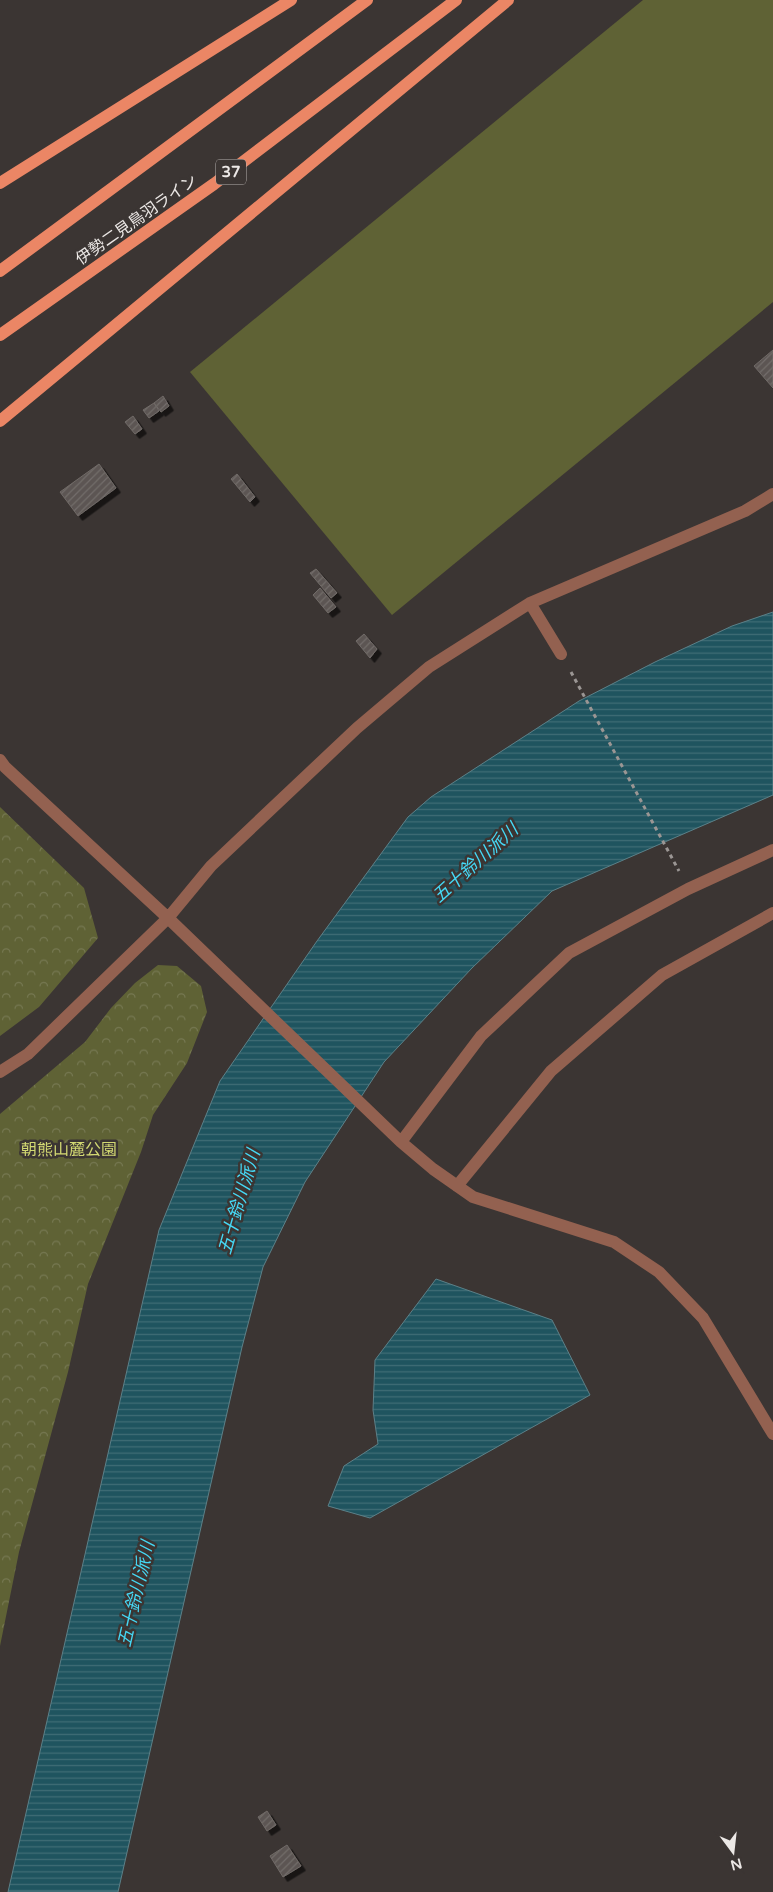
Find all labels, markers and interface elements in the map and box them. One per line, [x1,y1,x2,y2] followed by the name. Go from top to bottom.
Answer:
[216,160,246,184] road number: 37
[72,170,201,269] street label: 伊勢二見鳥羽ライン
[428,817,524,907] water label: 五十鈴川派川
[21,1140,117,1160] park label: 朝熊山麓公園
[214,1145,265,1257] water label: 五十鈴川派川
[113,1537,159,1649] water label: 五十鈴川派川
[708,1827,758,1877] north arrow
[729,1854,744,1874] text: N

